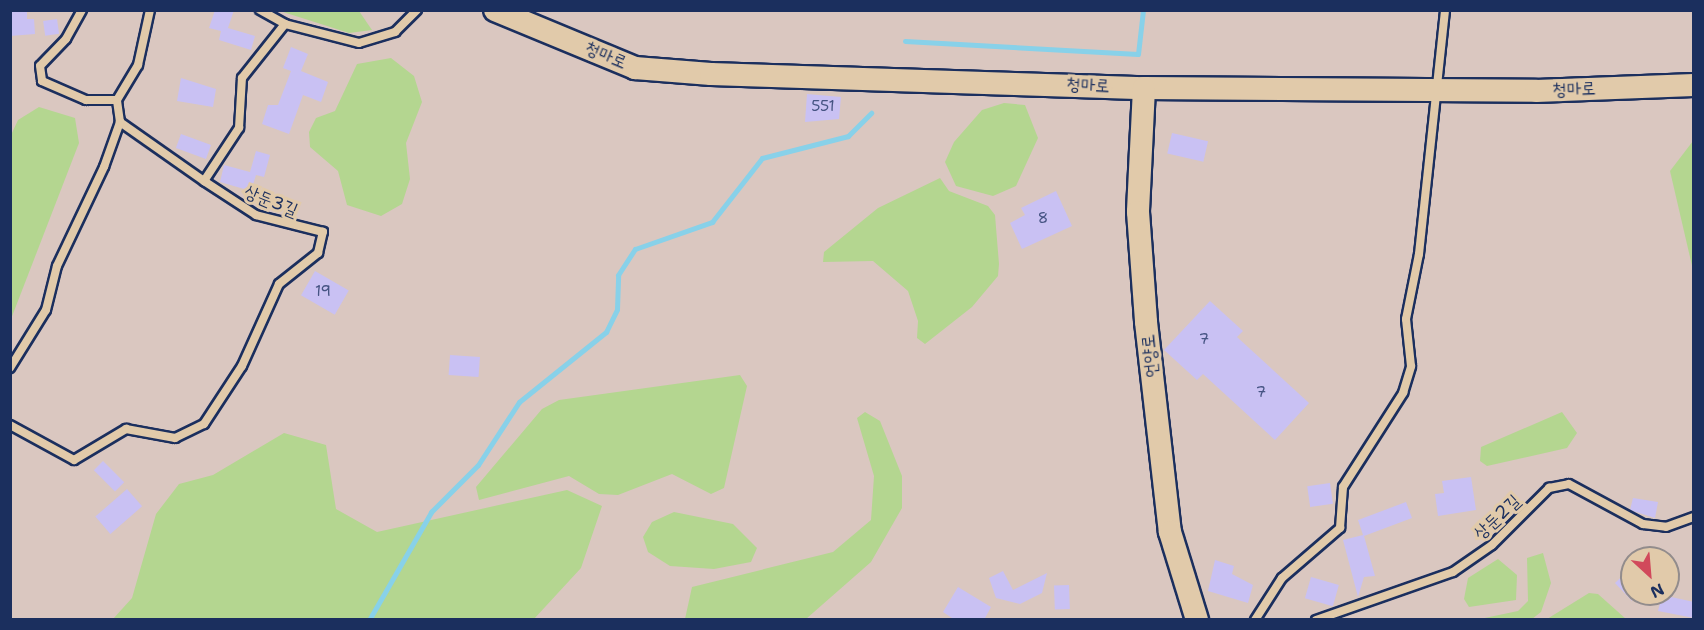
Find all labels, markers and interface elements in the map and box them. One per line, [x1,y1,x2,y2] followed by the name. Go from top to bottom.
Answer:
[582,37,630,73] street label: 청마로
[1066,73,1110,97] street label: 청마로
[1552,77,1596,101] street label: 청마로
[811,98,835,116] house number: 551
[241,180,301,222] street label: 상둔3길
[1038,210,1048,228] house number: 8
[315,283,331,301] house number: 19
[1199,331,1209,349] house number: 7
[1137,333,1163,379] street label: 언양로
[1256,384,1266,402] house number: 7
[1469,490,1525,544] street label: 상둔2길
[1620,546,1680,606] north arrow
[1647,579,1668,603] text: N

